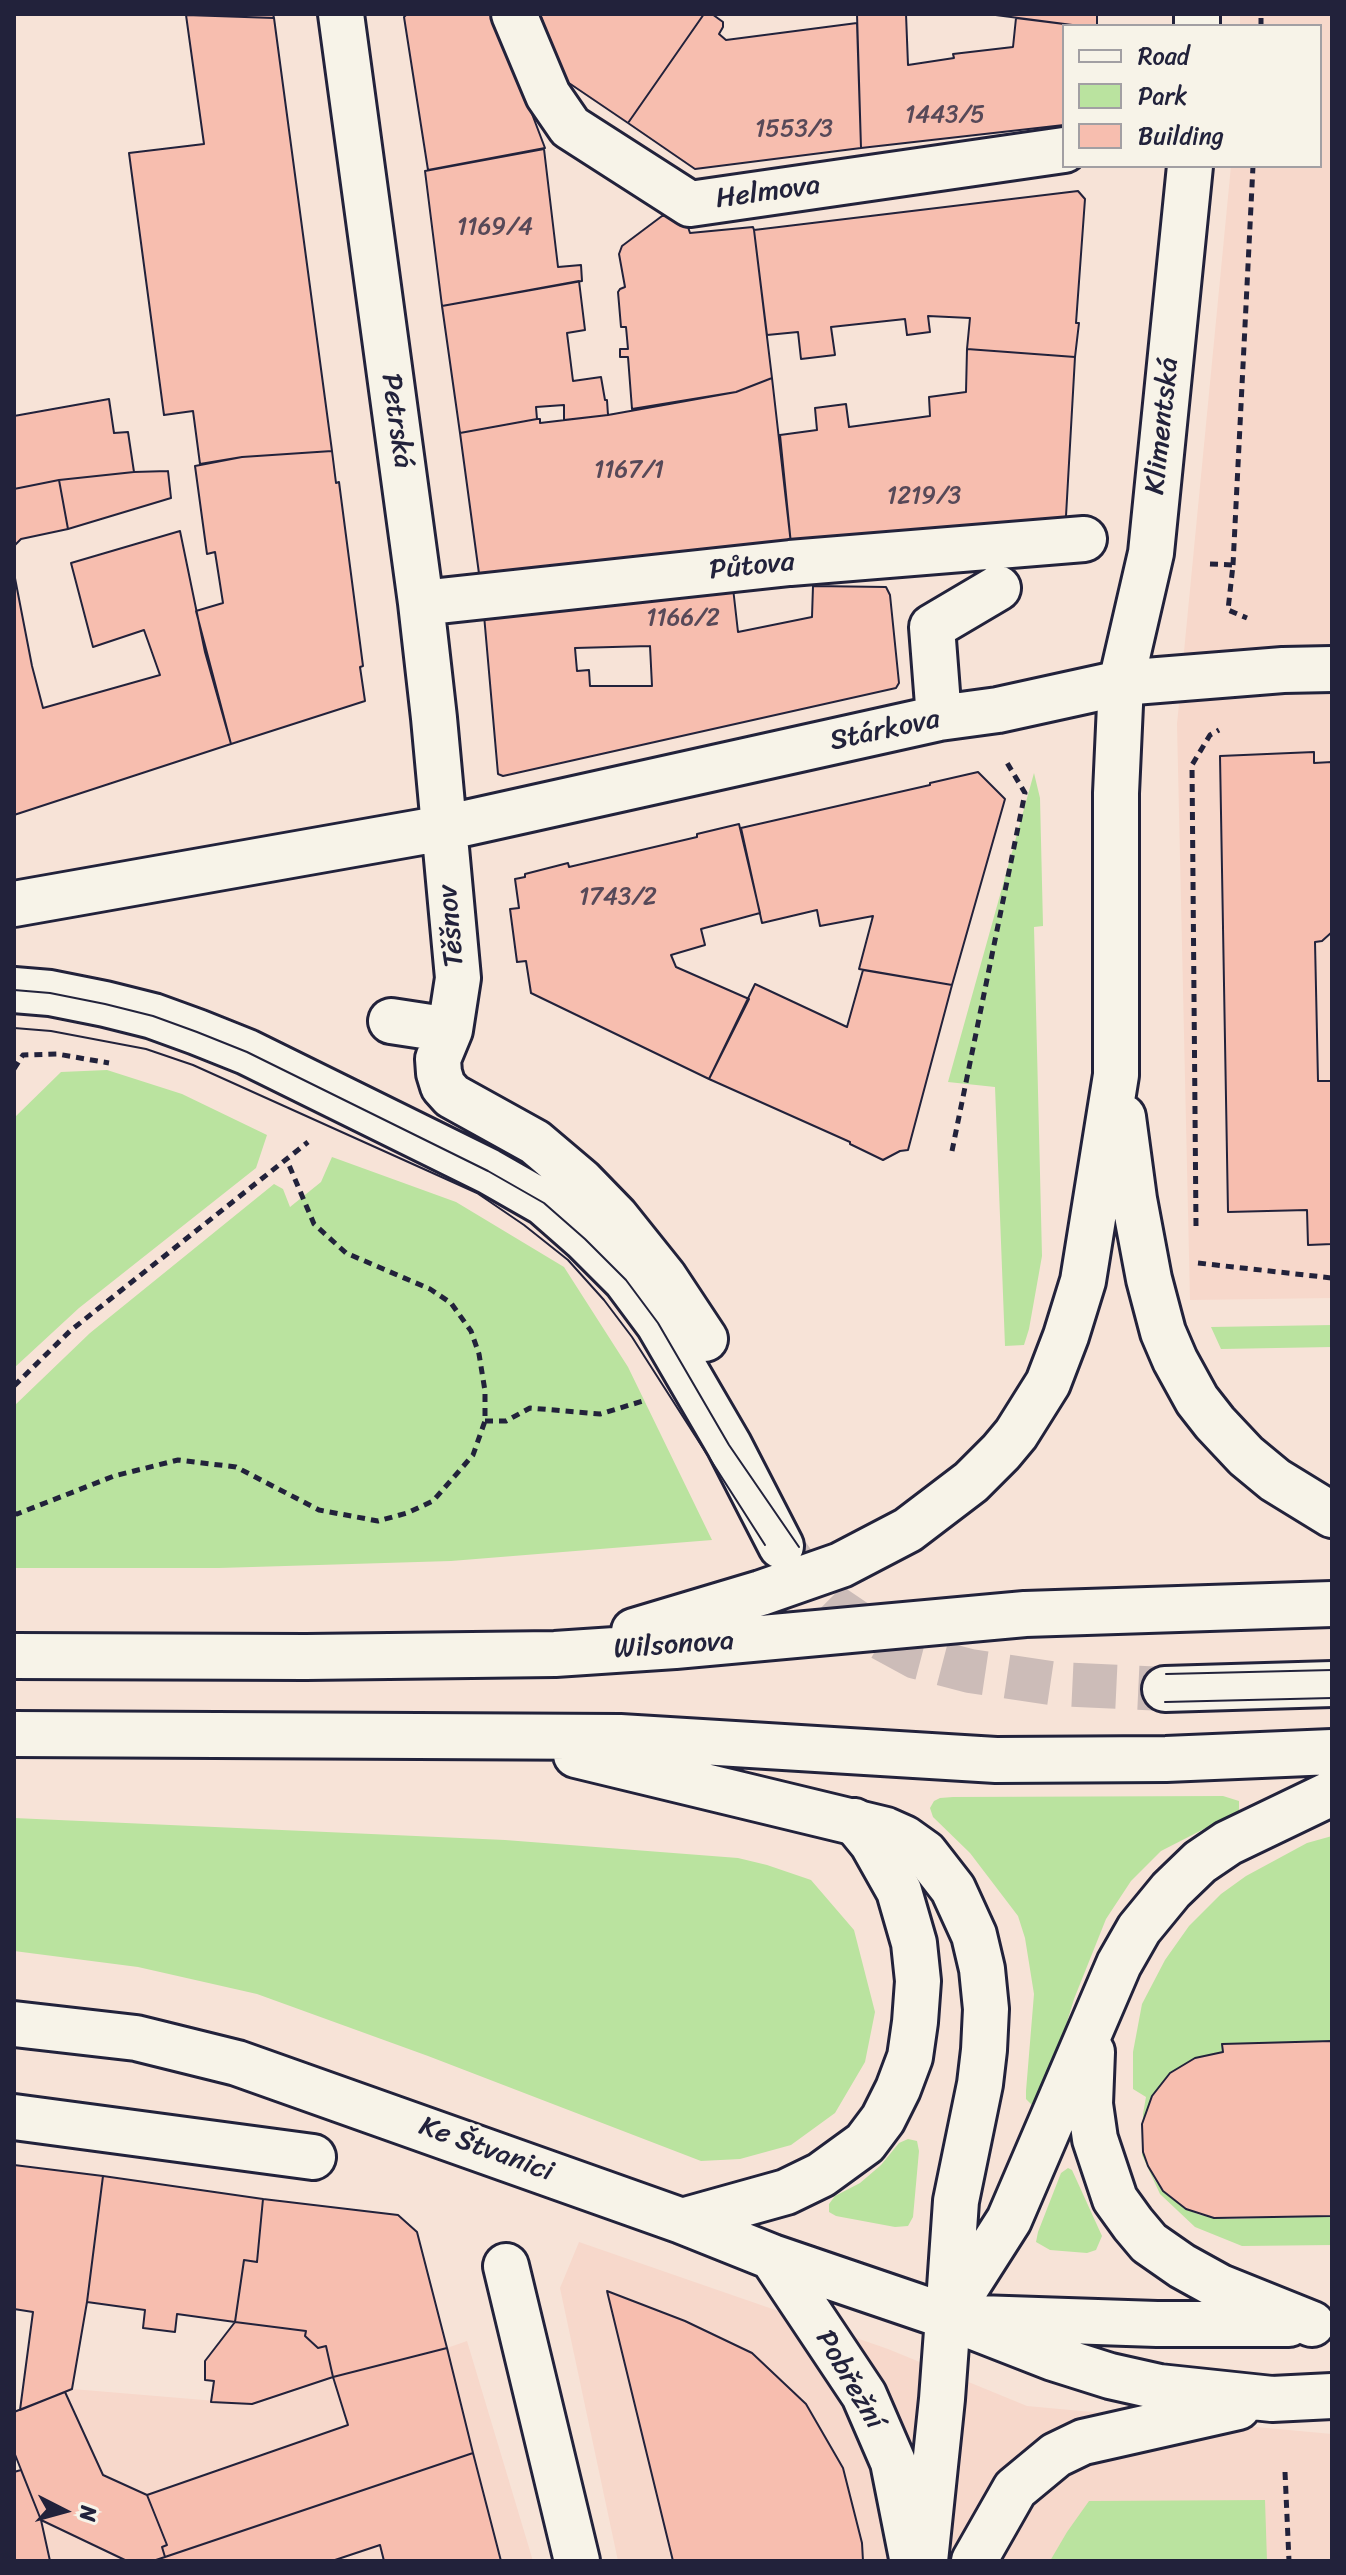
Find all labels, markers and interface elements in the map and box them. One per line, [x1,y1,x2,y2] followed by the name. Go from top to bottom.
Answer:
[1062,24,1322,168] legend
[1138,35,1189,77] text: Road
[1138,75,1187,117] text: Park
[905,102,985,130] house number: 1443/5
[1138,115,1224,157] text: Building
[755,116,833,144] house number: 1553/3
[714,169,822,217] street label: Helmova
[457,214,533,242] house number: 1169/4
[1139,356,1187,496] street label: Klimentská
[373,371,419,471] street label: Petrská
[594,457,664,485] house number: 1167/1
[887,483,961,511] house number: 1219/3
[708,546,796,588] street label: Půtova
[646,605,720,633] house number: 1166/2
[827,703,943,759] street label: Stárkova
[432,883,472,969] street label: Těšnov
[579,884,657,912] house number: 1743/2
[613,1625,735,1667] street label: Wilsonova
[414,2110,558,2190] street label: Ke Štvanici
[807,2325,891,2435] street label: Pobřežní
[24,2471,104,2551] north arrow
[68,2504,109,2523] text: N

